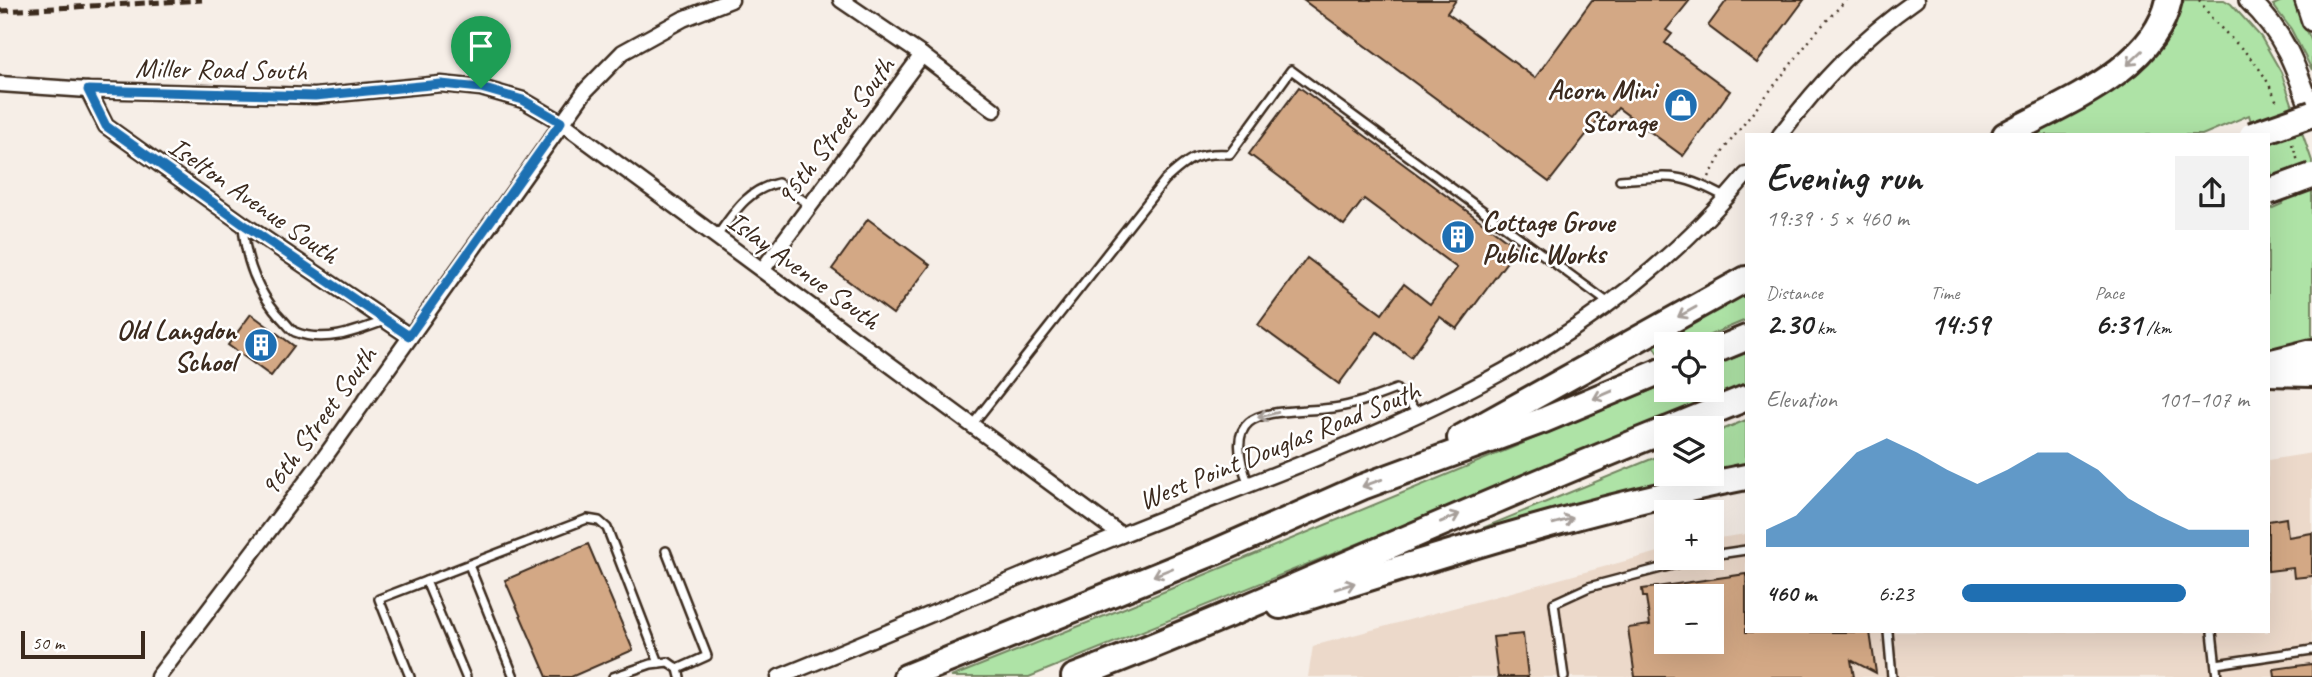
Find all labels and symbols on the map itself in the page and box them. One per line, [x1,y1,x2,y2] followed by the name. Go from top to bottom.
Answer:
[451,16,511,88] pin
[768,48,904,212] street label: 95th Street South
[135,50,307,88] street label: Miller Road South
[2127,50,2144,67] one-way arrow
[1547,72,1660,139] place label: Acorn Mini Storage
[1662,86,1700,124] shop icon: Acorn Mini Storage
[162,128,347,272] street label: Iselton Avenue South
[721,203,888,338] street label: Islay Avenue South
[1482,204,1617,271] place label: Cottage Grove Public Works
[1439,218,1477,256] building icon: Cottage Grove Public Works
[1677,306,1698,319] one-way arrow
[117,312,241,379] place label: Old Langdon School
[242,326,280,364] building icon: Old Langdon School
[252,337,385,503] street label: 96th Street South
[1133,372,1427,517] street label: West Point Douglas Road South
[1593,390,1614,403] one-way arrow
[1257,409,1280,422] one-way arrow
[1361,478,1383,490] one-way arrow
[1439,511,1460,524] one-way arrow
[1552,514,1574,527] one-way arrow
[1153,567,1174,580] one-way arrow
[1333,579,1355,591] one-way arrow
[21,628,145,660] scale bar

